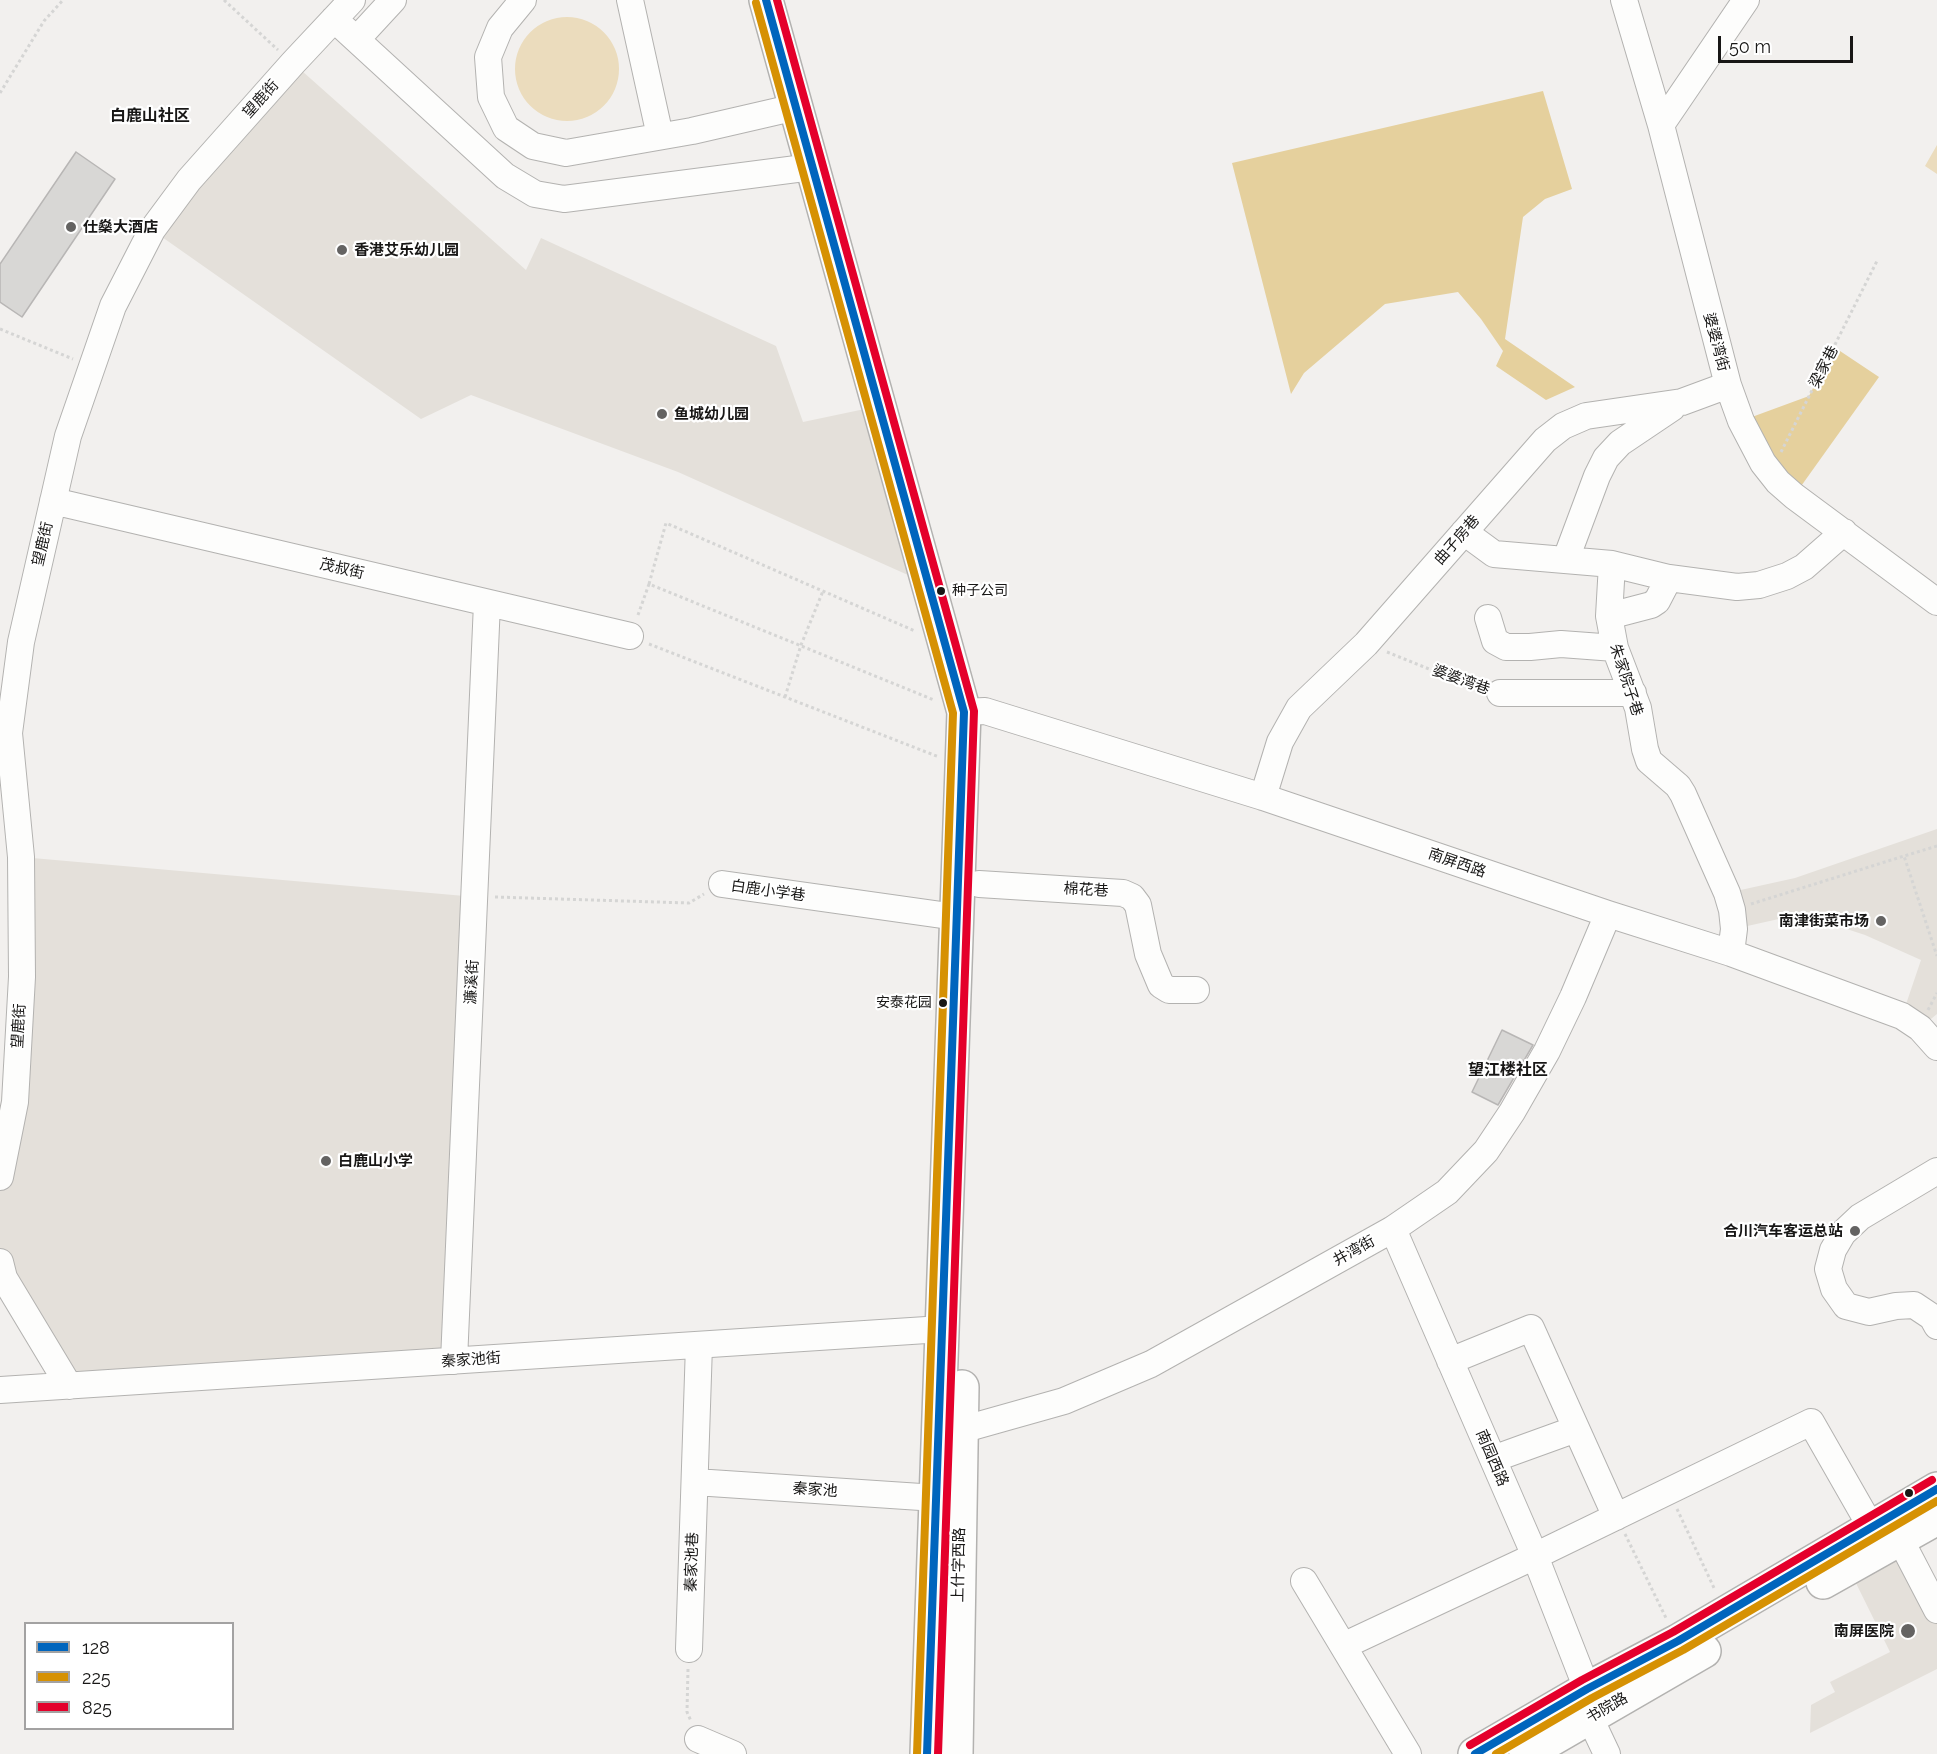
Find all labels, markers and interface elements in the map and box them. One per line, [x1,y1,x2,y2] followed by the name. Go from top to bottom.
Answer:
[1721,24,1856,62] scale bar
[1729,36,1771,57] text: 50 m
[239,76,283,122] street label: 望鹿街
[110,106,190,126] district label: 白鹿山社区
[83,218,158,236] place label: 仕燊大酒店
[64,220,78,234] marker: 仕燊大酒店
[354,241,459,259] place label: 香港艾乐幼儿园
[335,243,349,257] marker: 香港艾乐幼儿园
[1700,311,1732,373] street label: 婆婆湾街
[1806,343,1842,391] street label: 梁家巷
[674,405,749,423] place label: 鱼城幼儿园
[655,407,669,421] marker: 鱼城幼儿园
[1431,511,1483,569] street label: 曲子房巷
[29,520,57,568] street label: 望鹿街
[318,555,366,583] street label: 茂叔街
[952,583,1008,599] place label: 种子公司
[935,585,947,597] marker: 种子公司
[1606,642,1646,718] street label: 朱家院子巷
[1430,661,1492,699] street label: 婆婆湾巷
[1426,845,1488,881] street label: 南屏西路
[730,877,806,905] street label: 白鹿小学巷
[1063,880,1109,900] street label: 棉花巷
[1779,912,1869,930] place label: 南津街菜市场
[1874,914,1888,928] marker: 南津街菜市场
[462,959,482,1005] street label: 濂溪街
[876,995,932,1011] place label: 安泰花园
[937,997,949,1009] marker: 安泰花园
[9,1003,29,1049] street label: 望鹿街
[1468,1060,1548,1080] district label: 望江楼社区
[338,1152,413,1170] place label: 白鹿山小学
[319,1154,333,1168] marker: 白鹿山小学
[1723,1222,1843,1240] place label: 合川汽车客运总站
[1848,1224,1862,1238] marker: 合川汽车客运总站
[1330,1232,1378,1270] street label: 井湾街
[440,1349,502,1371] street label: 秦家池街
[1472,1427,1512,1489] street label: 南园西路
[792,1479,838,1501] street label: 秦家池
[1903,1487,1915,1499] unlabelled marker
[949,1527,969,1603] street label: 上什字西路
[682,1532,702,1592] street label: 秦家池巷
[24,1622,234,1730] legend
[1834,1622,1894,1640] place label: 南屏医院
[1899,1622,1917,1640] marker: 南屏医院
[82,1637,110,1658] text: 128
[82,1667,111,1688] text: 225
[1583,1689,1631,1727] street label: 书院路
[82,1697,112,1718] text: 825

